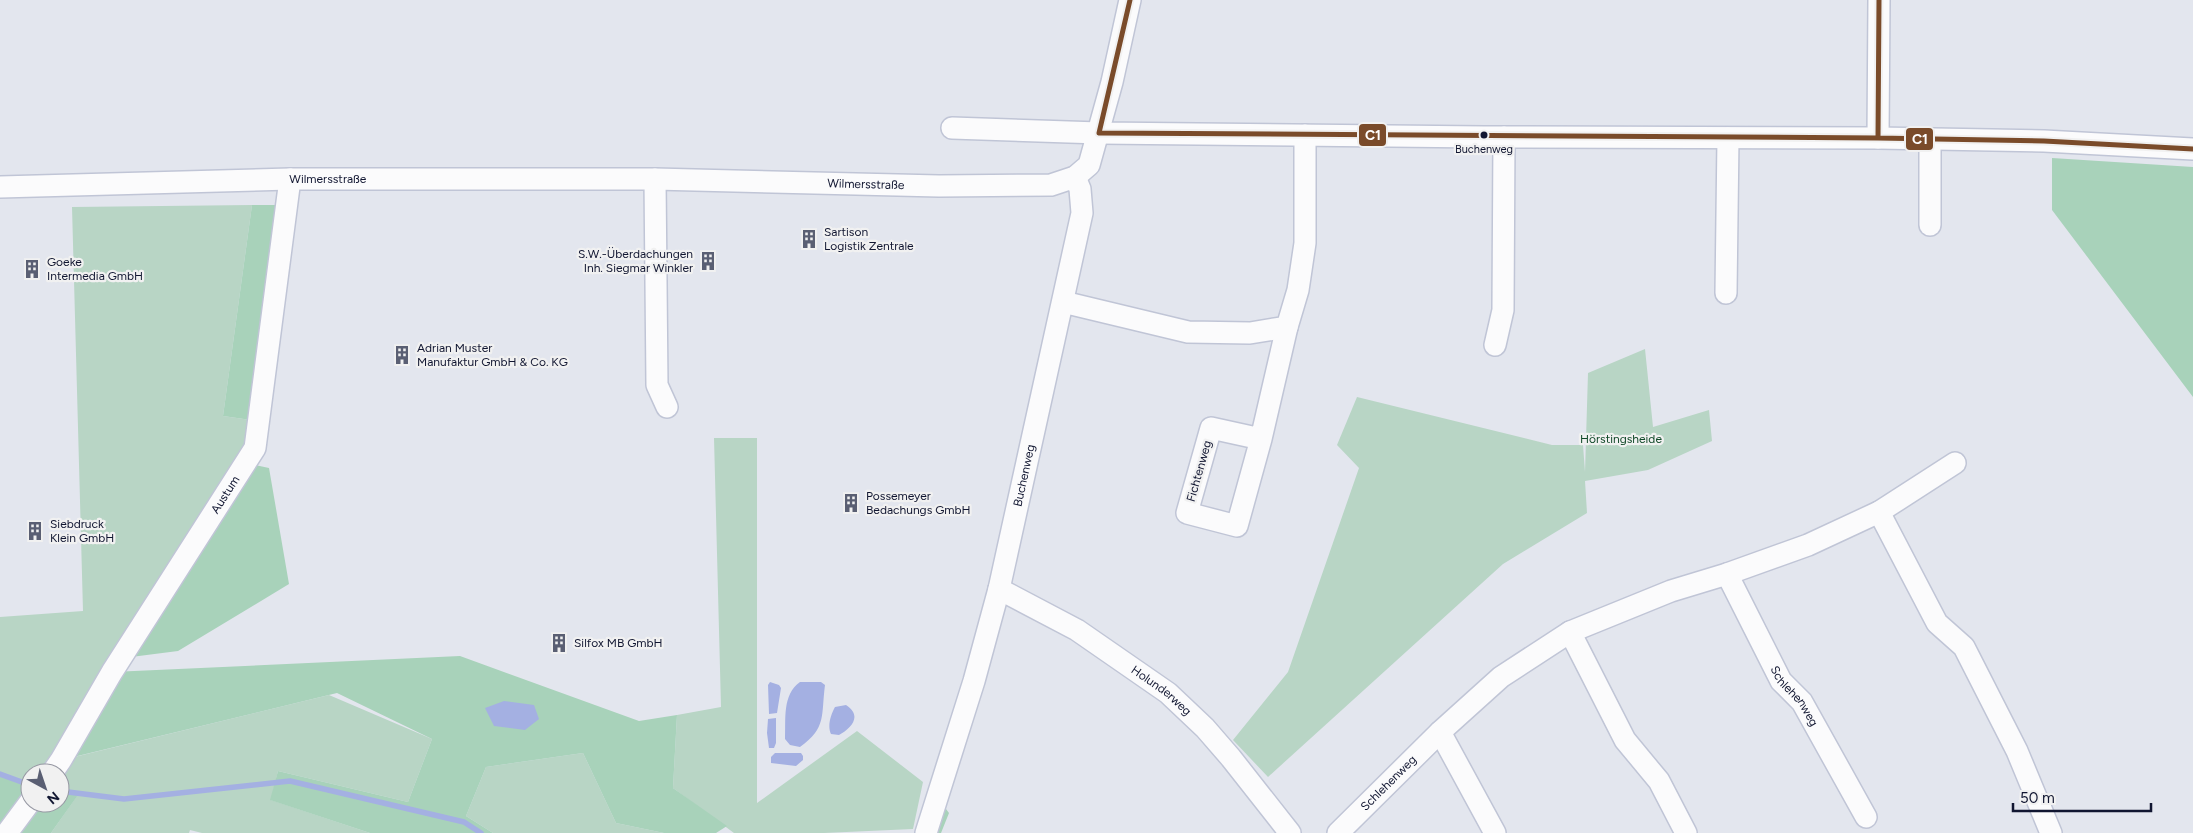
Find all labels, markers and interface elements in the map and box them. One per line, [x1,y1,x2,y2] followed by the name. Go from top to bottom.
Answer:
[1358,123,1387,147] line badge: C1
[1365,127,1381,144] text: C1
[1905,127,1934,151] line badge: C1
[1479,130,1489,140] marker: Buchenweg
[1912,131,1928,148] text: C1
[1455,143,1513,156] place label: Buchenweg
[289,172,367,186] street label: Wilmersstraße
[827,176,905,192] street label: Wilmersstraße
[824,225,914,253] place label: Sartison Logistik Zentrale
[798,228,820,250] building icon: Sartison Logistik Zentrale
[578,247,693,275] place label: S.W.-Überdachungen Inh. Siegmar Winkler
[697,250,719,272] building icon: S.W.-Überdachungen Inh. Siegmar Winkler
[47,255,143,283] place label: Goeke Intermedia GmbH
[21,258,43,280] building icon: Goeke Intermedia GmbH
[417,341,568,369] place label: Adrian Muster Manufaktur GmbH & Co. KG
[391,344,413,366] building icon: Adrian Muster Manufaktur GmbH & Co. KG
[1580,432,1662,446] park label: Hörstingsheide
[1184,439,1214,503] street label: Fichtenweg
[1010,443,1038,508] street label: Buchenweg
[208,473,242,516] street label: Austum
[866,489,971,517] place label: Possemeyer Bedachungs GmbH
[840,492,862,514] building icon: Possemeyer Bedachungs GmbH
[50,517,114,545] place label: Siebdruck Klein GmbH
[24,520,46,542] building icon: Siebdruck Klein GmbH
[548,632,570,654] building icon: Silfox MB GmbH
[574,636,663,650] place label: Silfox MB GmbH
[1129,663,1194,718] street label: Holunderweg
[1767,663,1821,729] street label: Schlehenweg
[1358,753,1419,814] street label: Schlehenweg
[20,763,70,813] north arrow
[2013,780,2150,812] scale bar
[43,788,63,808] text: N
[2020,789,2055,807] text: 50 m

